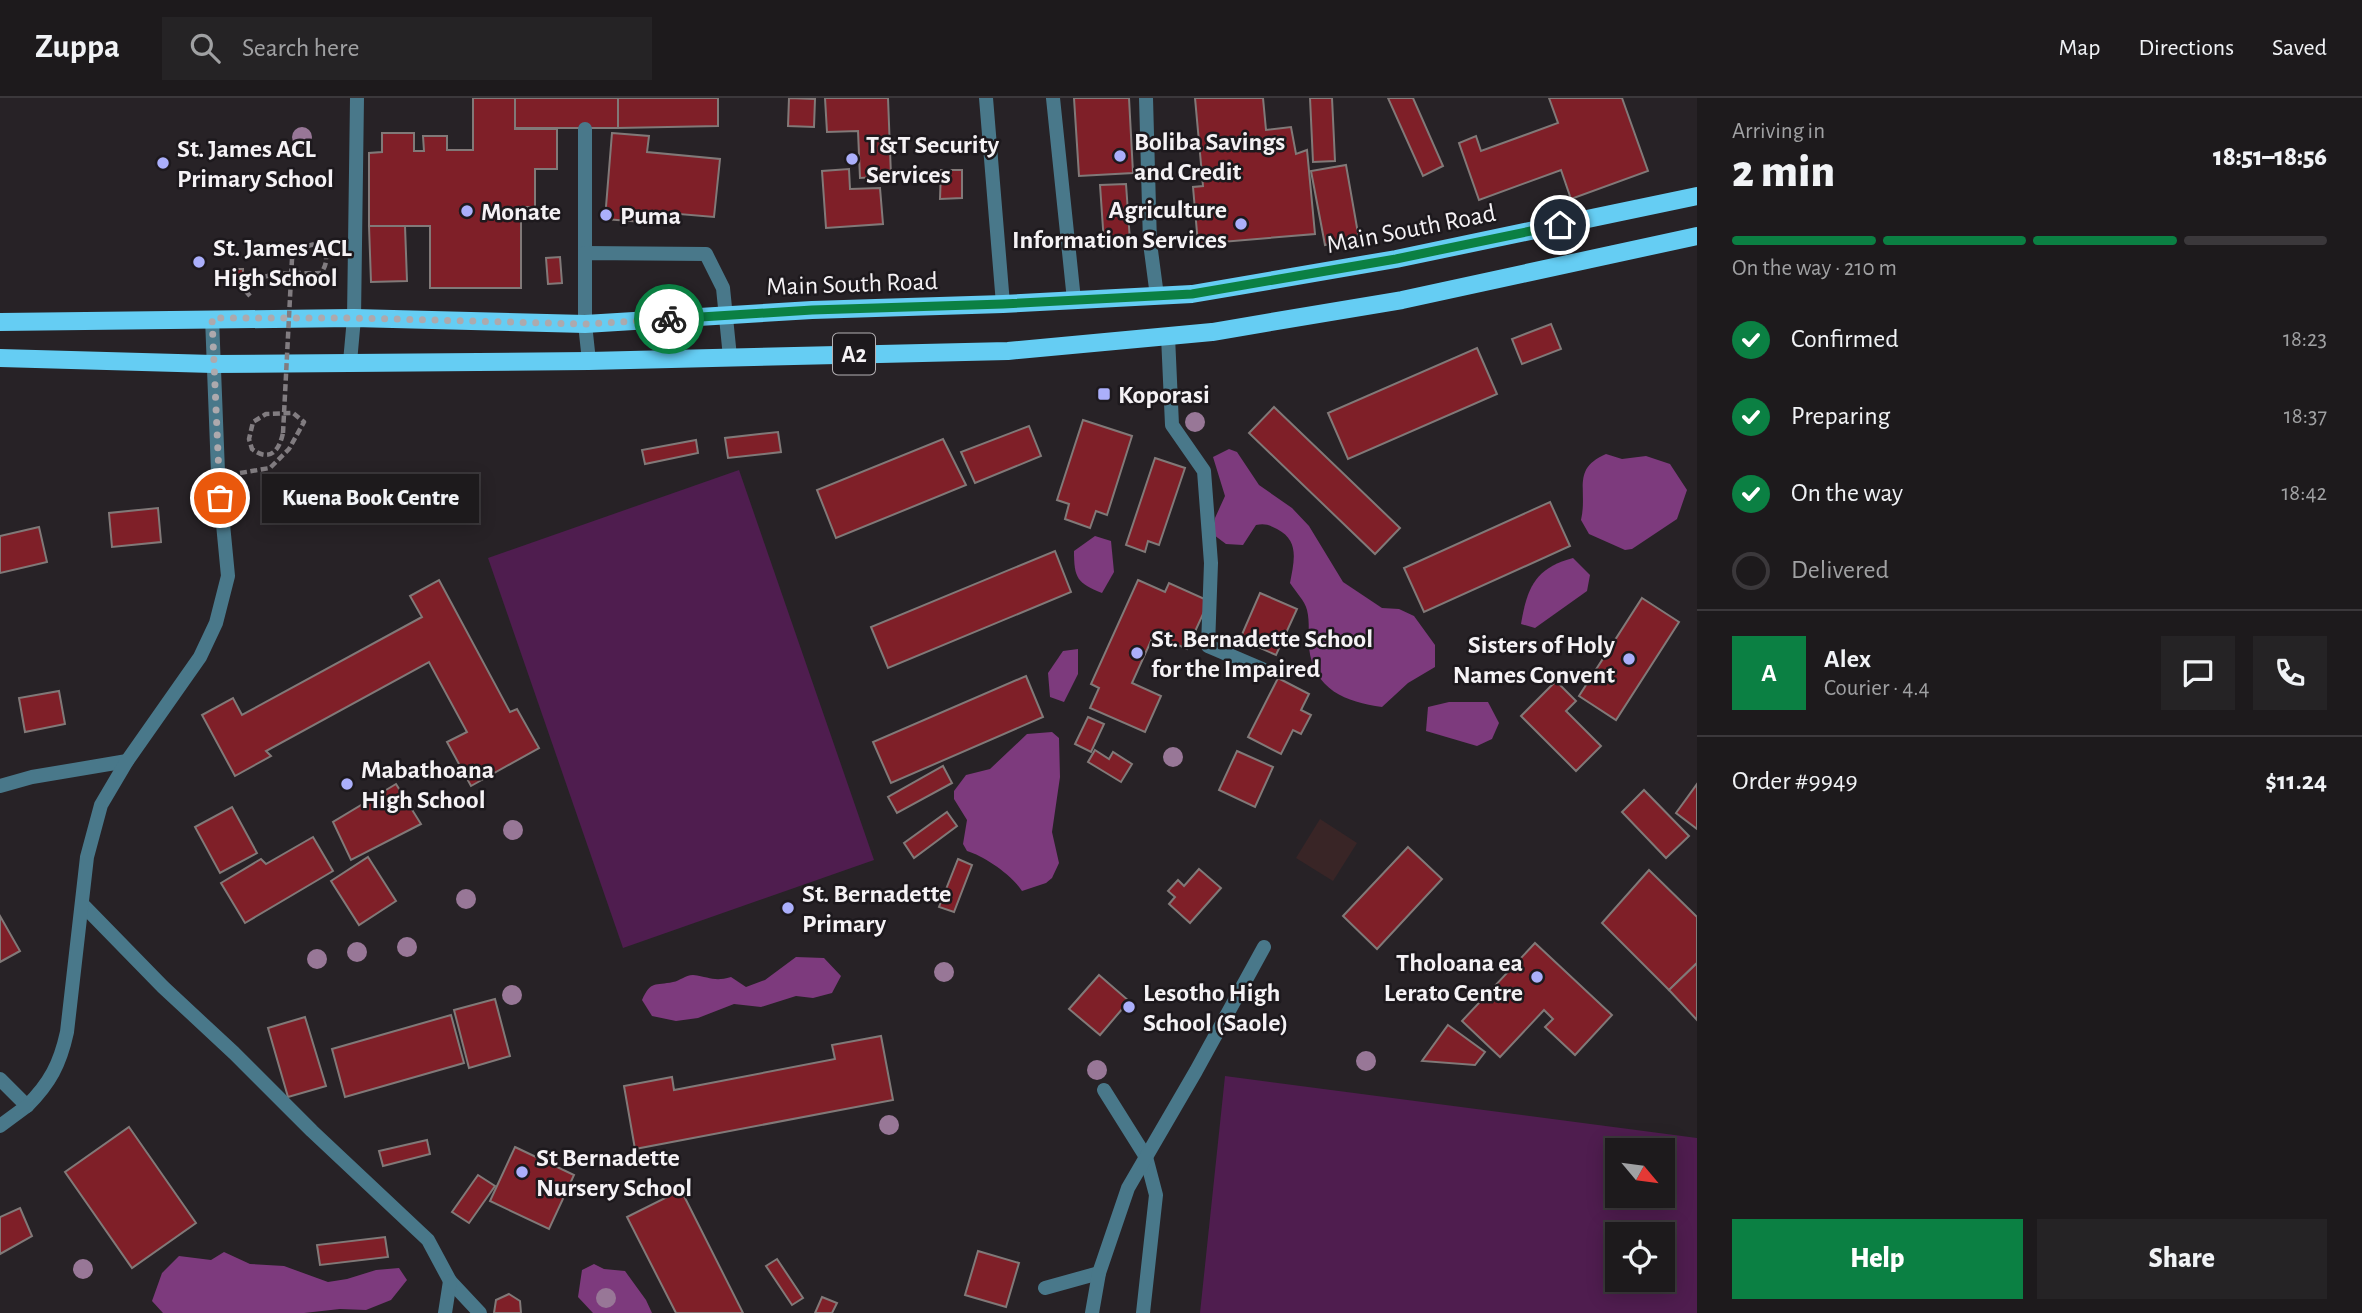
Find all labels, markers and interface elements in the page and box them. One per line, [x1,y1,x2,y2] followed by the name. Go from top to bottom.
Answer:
[162,17,652,80] search box
[186,29,224,67] icon: search
[35,31,120,64] text: Zuppa
[242,35,359,61] text: Search here
[2058,36,2100,60] text: Map
[2138,36,2234,60] text: Directions
[2272,36,2327,60] text: Saved
[1732,120,1825,143] text: Arriving in
[1134,129,1285,185] place label: Boliba Savings and Credit
[866,132,999,188] place label: T&T Security Services
[177,136,334,192] place label: St. James ACL Primary School
[2213,144,2327,170] text: 18:51–18:56
[1112,148,1128,164] marker: Boliba Savings and Credit
[1732,149,1835,195] text: 2 min
[844,151,860,167] marker: T&T Security Services
[155,155,171,171] marker: St. James ACL Primary School
[1530,195,1590,255] pin
[1012,197,1227,253] place label: Agriculture Information Services
[481,199,561,225] place label: Monate
[1324,200,1498,258] street label: Main South Road
[459,203,475,219] marker: Monate
[620,203,681,229] place label: Puma
[1541,206,1579,244] icon: home
[598,207,614,223] marker: Puma
[1233,216,1249,232] marker: Agriculture Information Services
[213,235,353,291] place label: St. James ACL High School
[191,254,207,270] marker: St. James ACL High School
[1732,257,1897,280] text: On the way · 210 m
[766,268,938,300] street label: Main South Road
[634,284,704,354] courier
[650,300,688,338] icon: bike
[1732,321,1770,359] icon: check
[1791,326,1899,352] text: Confirmed
[2283,328,2327,351] text: 18:23
[833,333,875,374] road number: A2
[1118,382,1210,408] place label: Koporasi
[1096,386,1112,402] marker: Koporasi
[1732,398,1770,436] icon: check
[1791,403,1890,429] text: Preparing
[2284,405,2327,428] text: 18:37
[190,468,250,528] pin
[262,474,479,522] callout: Kuena Book Centre
[1732,475,1770,513] icon: check
[201,479,239,517] icon: bag
[1791,480,1903,506] text: On the way
[2281,482,2327,505] text: 18:42
[282,487,459,510] text: Kuena Book Centre
[1791,557,1889,583] text: Delivered
[1151,626,1373,682] place label: St. Bernadette School for the Impaired
[1453,632,1615,688] place label: Sisters of Holy Names Convent
[2161,636,2235,710] button: chat
[2253,636,2327,710] button: phone
[1129,645,1145,661] marker: St. Bernadette School for the Impaired
[1824,646,1871,672] text: Alex
[1621,651,1637,667] marker: Sisters of Holy Names Convent
[1761,660,1777,686] text: A
[1824,677,1930,700] text: Courier · 4.4
[361,757,494,813] place label: Mabathoana High School
[1732,768,1858,794] text: Order #9949
[2265,768,2327,794] text: $11.24
[339,776,355,792] marker: Mabathoana High School
[802,881,951,937] place label: St. Bernadette Primary
[780,900,796,916] marker: St. Bernadette Primary
[1384,950,1523,1006] place label: Tholoana ea Lerato Centre
[1529,969,1545,985] marker: Tholoana ea Lerato Centre
[1143,980,1288,1036] place label: Lesotho High School (Saole)
[1121,999,1137,1015] marker: Lesotho High School (Saole)
[1605,1138,1675,1208] north arrow
[1605,1138,1675,1292] map controls
[536,1145,692,1201] place label: St Bernadette Nursery School
[514,1164,530,1180] marker: St Bernadette Nursery School
[1732,1219,2023,1299] button: Help
[2037,1219,2327,1299] button: Share
[1605,1222,1675,1292] button: locate

